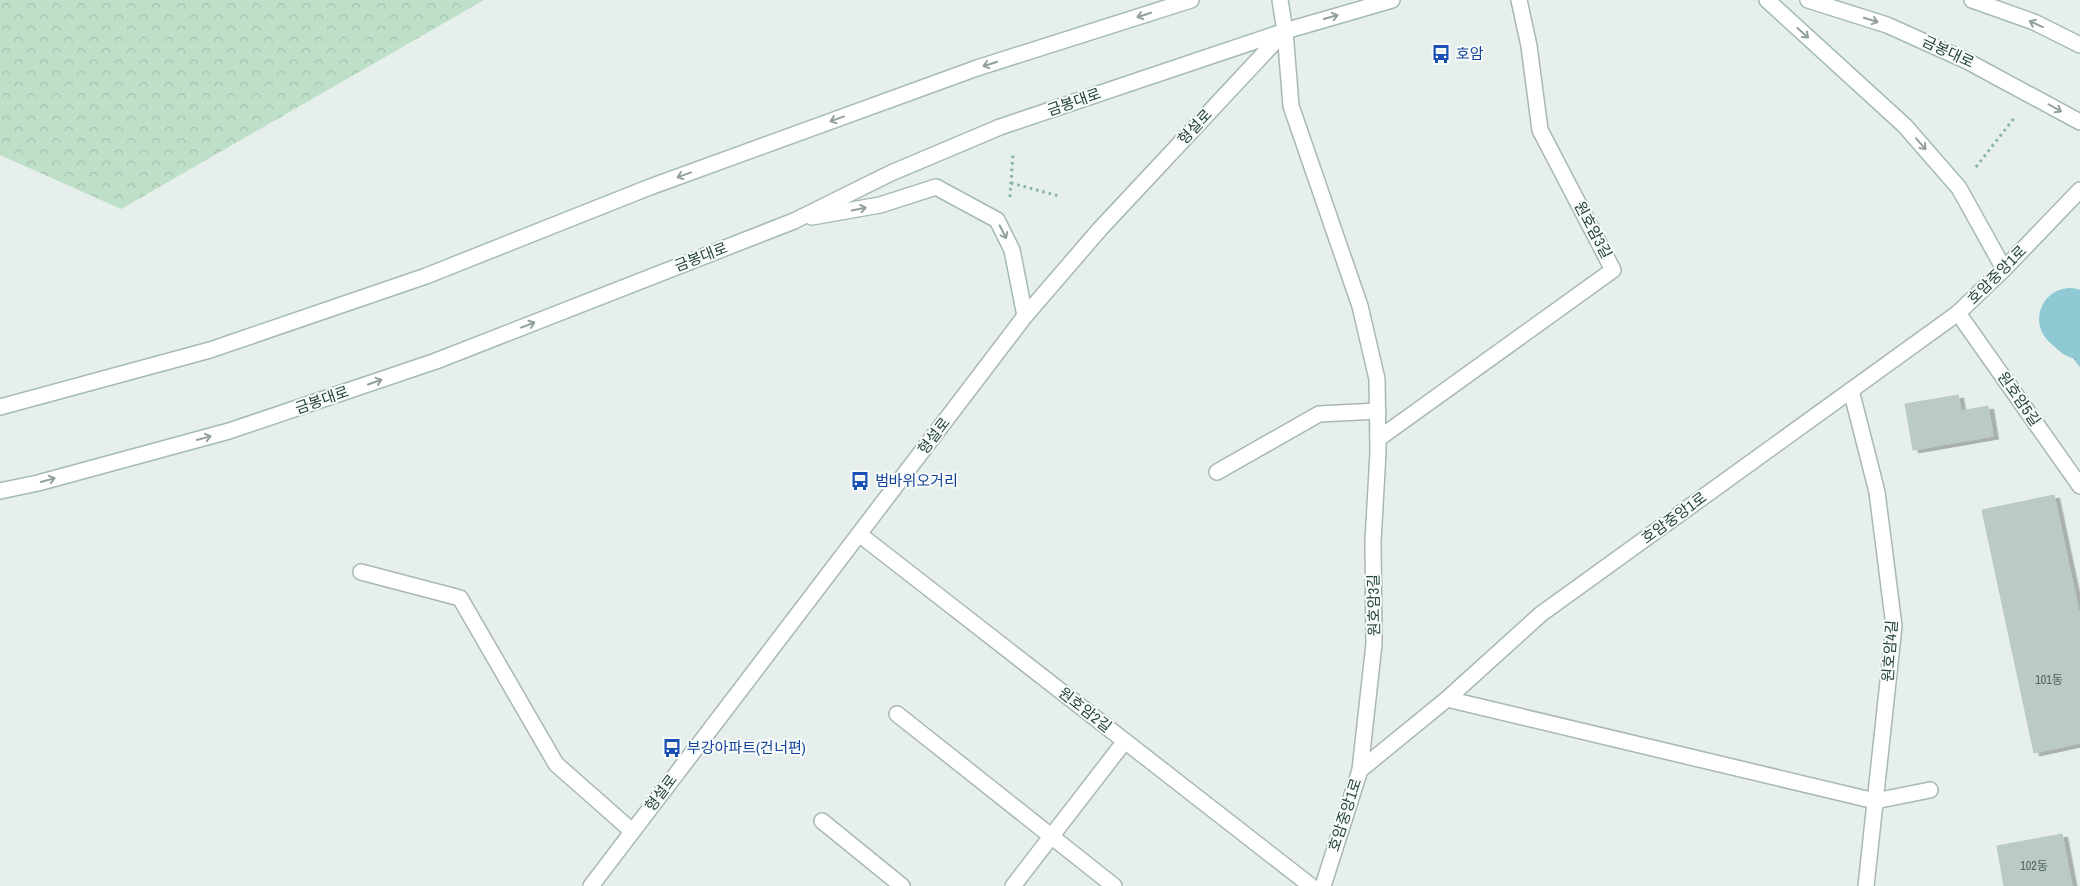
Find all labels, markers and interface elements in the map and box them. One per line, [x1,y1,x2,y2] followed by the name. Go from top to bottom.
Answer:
[1137,10,1153,20] one-way arrow
[1323,12,1339,21] one-way arrow
[1863,15,1879,25] one-way arrow
[2029,18,2044,28] one-way arrow
[1796,27,1809,39] one-way arrow
[1919,30,1978,73] street label: 금봉대로
[1430,43,1452,65] bus stop icon: 호암
[1456,43,1484,64] place label: 호암
[982,60,998,70] one-way arrow
[1044,83,1103,120] street label: 금봉대로
[1173,104,1216,149] street label: 형설로
[2047,104,2062,113] one-way arrow
[830,115,845,124] one-way arrow
[1915,137,1926,150] one-way arrow
[677,171,692,180] one-way arrow
[1570,197,1617,262] street label: 원호암3길
[850,203,866,213] one-way arrow
[998,224,1008,239] one-way arrow
[671,237,730,276] street label: 금봉대로
[1962,240,2031,309] street label: 호암중앙1로
[520,320,535,329] one-way arrow
[1993,367,2046,430] street label: 원호암5길
[367,376,383,386] one-way arrow
[292,381,351,418] street label: 금봉대로
[913,413,954,459] street label: 형설로
[196,433,212,442] one-way arrow
[849,470,871,492] bus stop icon: 범바위오거리
[875,470,958,491] place label: 범바위오거리
[39,475,55,484] one-way arrow
[1637,487,1711,548] street label: 호암중앙1로
[1362,574,1385,636] street label: 원호암3길
[1877,619,1902,683] street label: 원호암4길
[2035,672,2063,688] house number: 101동
[1054,682,1116,737] street label: 원호암2길
[661,737,683,759] bus stop icon: 부강아파트(건너편)
[687,737,806,758] place label: 부강아파트(건너편)
[640,770,681,816] street label: 형설로
[1323,776,1366,854] street label: 호암중앙1로
[2020,858,2048,874] house number: 102동

